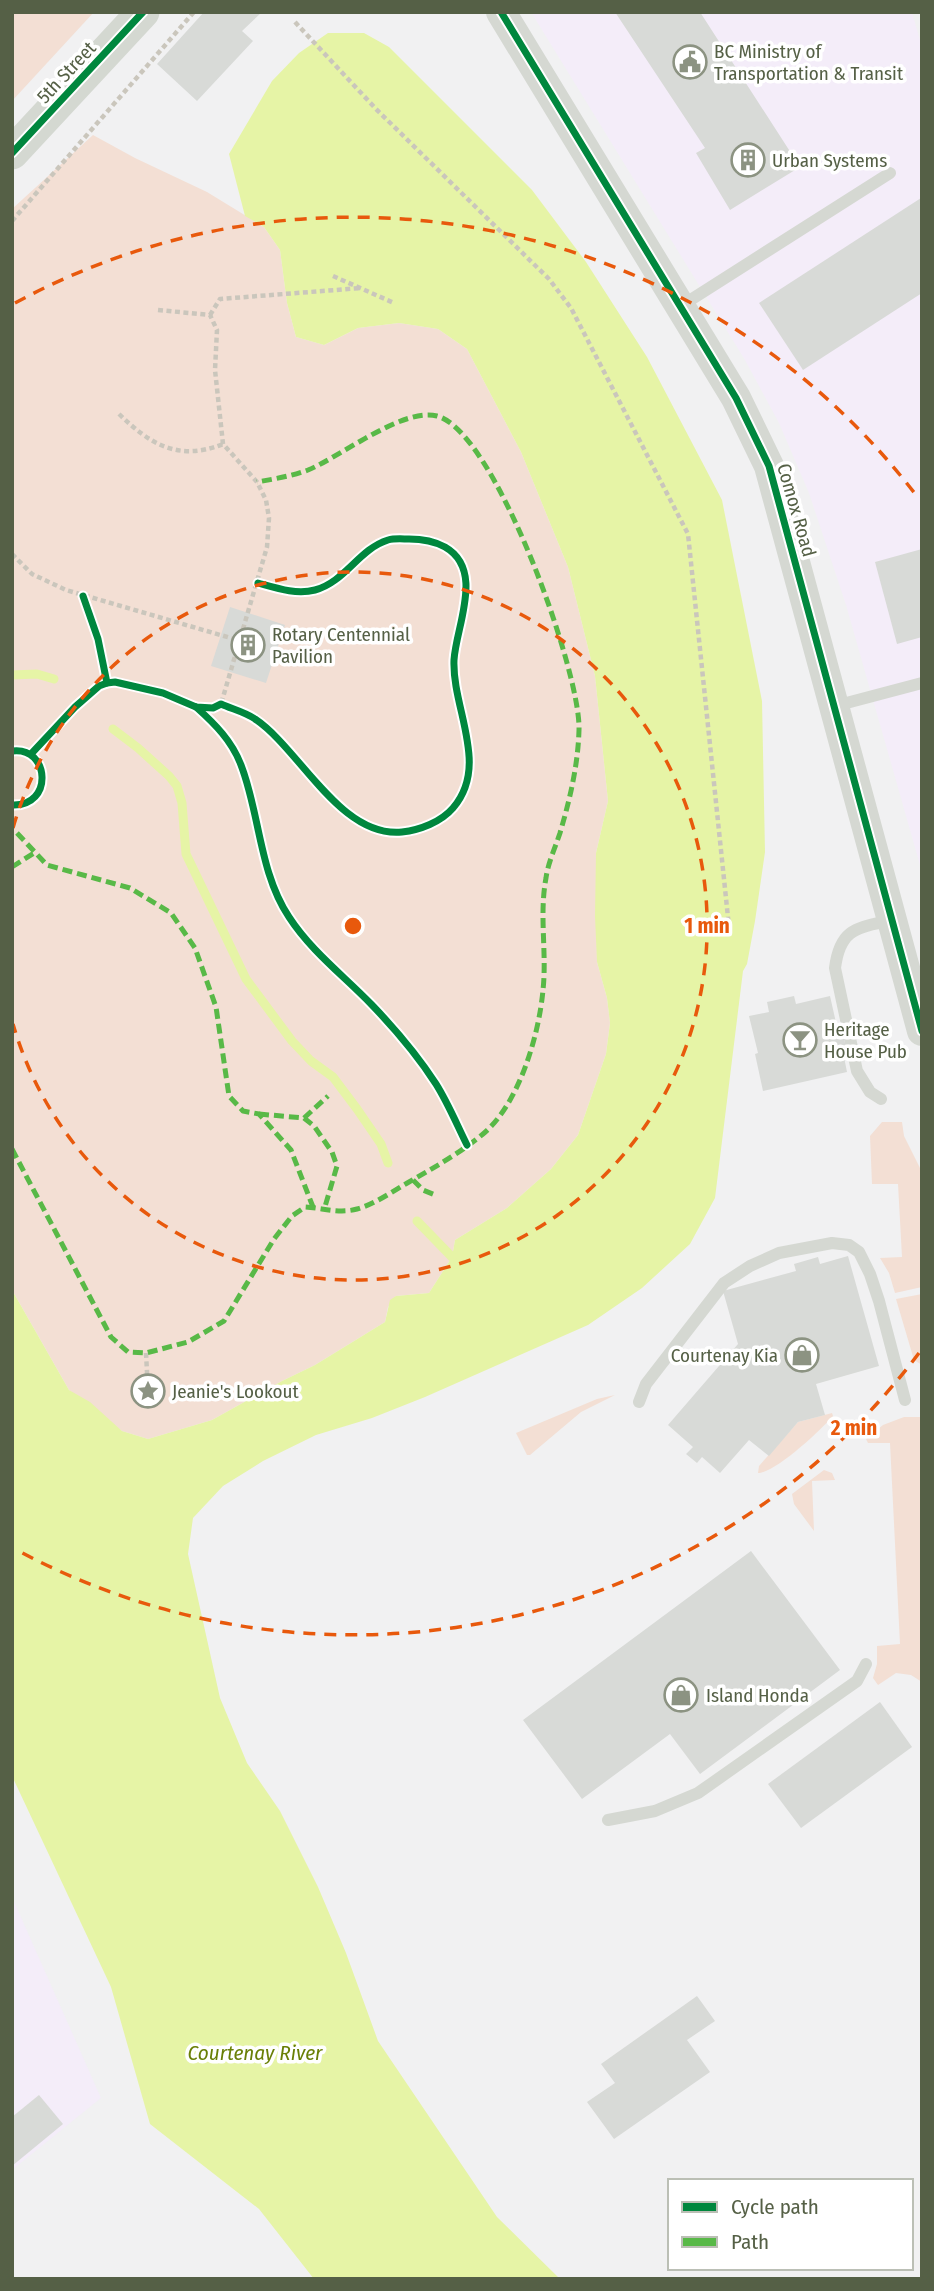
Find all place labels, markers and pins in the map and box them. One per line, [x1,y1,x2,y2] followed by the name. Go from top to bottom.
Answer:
[714,40,904,85] place label: BC Ministry of Transportation & Transit
[671,43,709,81] public building icon: BC Ministry of Transportation & Transit
[729,141,767,179] building icon: Urban Systems
[772,149,887,172] place label: Urban Systems
[272,623,410,668] place label: Rotary Centennial Pavilion
[229,626,267,664] building icon: Rotary Centennial Pavilion
[341,914,365,938] centre of rings
[824,1018,907,1063] place label: Heritage House Pub
[781,1021,819,1059] bar icon: Heritage House Pub
[783,1336,821,1374] shop icon: Courtenay Kia
[671,1344,778,1367] place label: Courtenay Kia
[129,1372,167,1410] place icon: Jeanie's Lookout
[172,1380,300,1403] place label: Jeanie's Lookout
[662,1676,700,1714] shop icon: Island Honda
[706,1684,809,1707] place label: Island Honda

